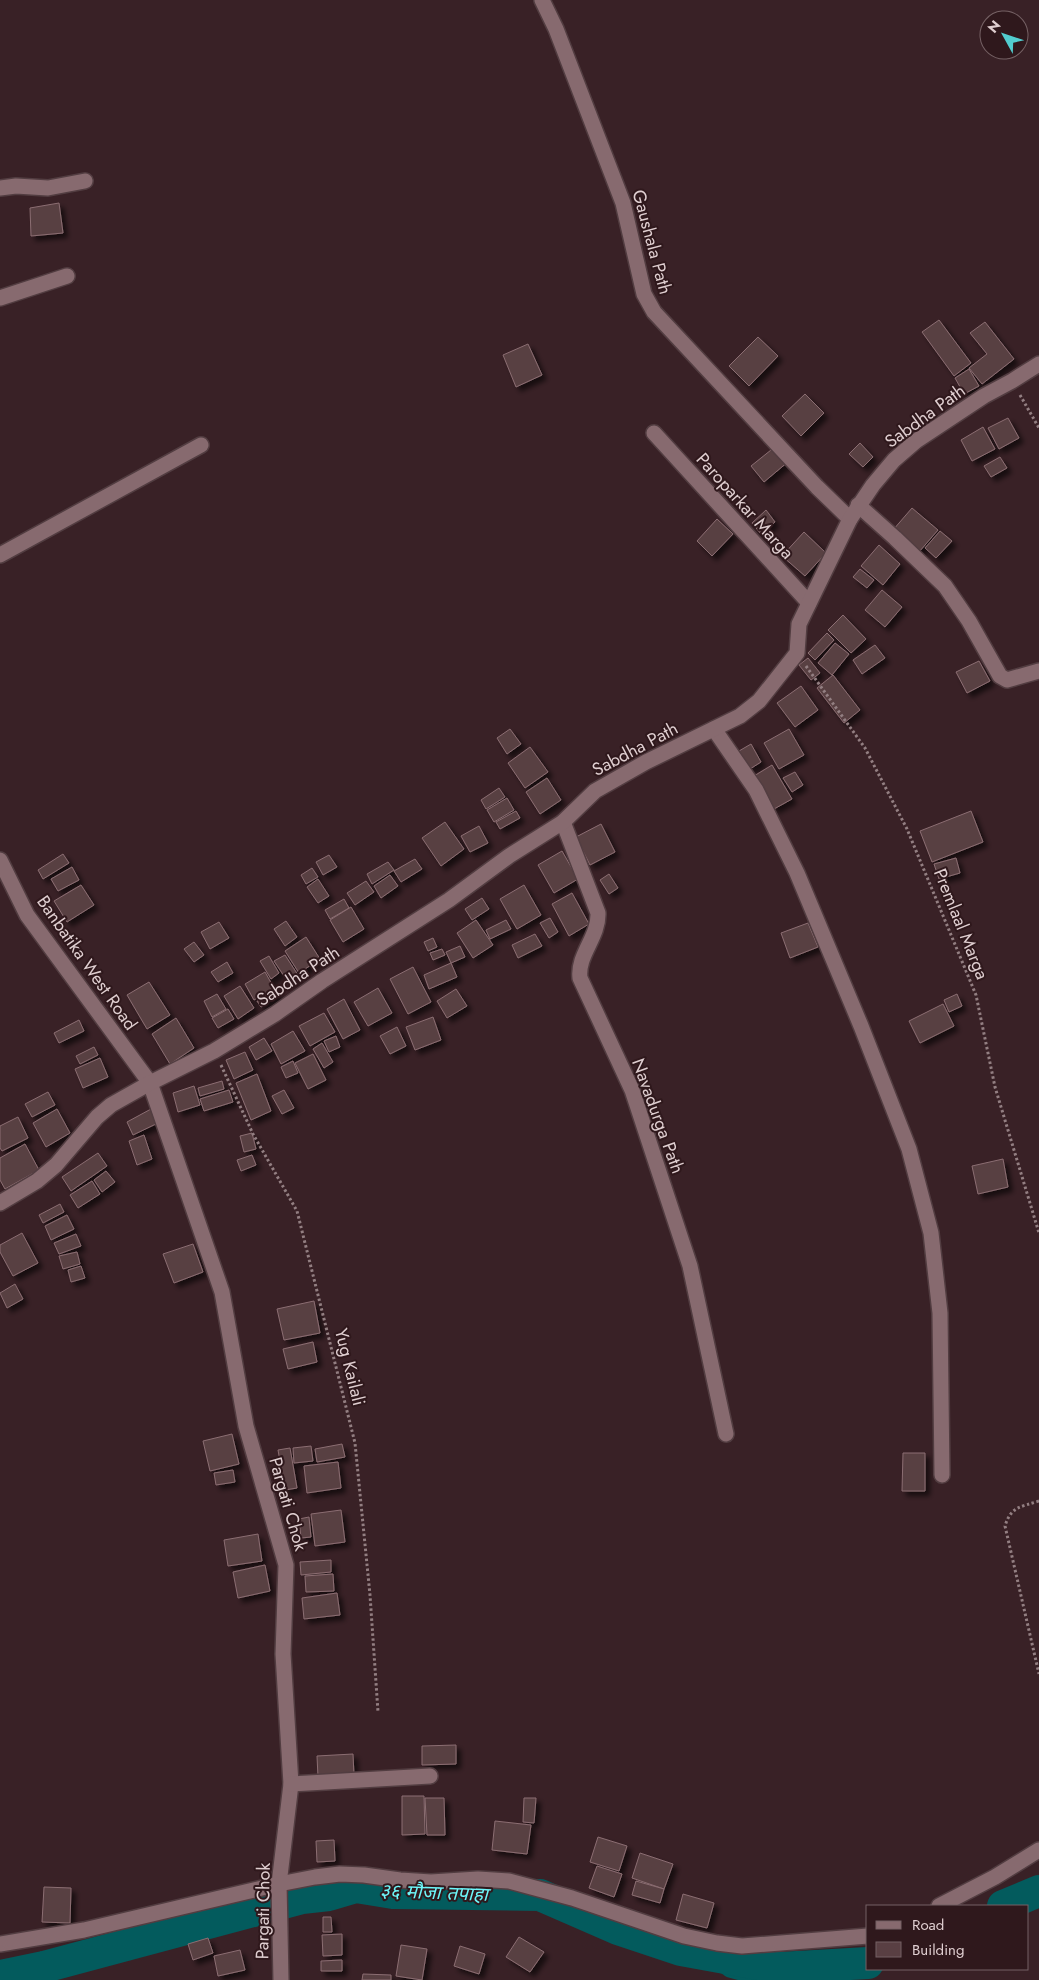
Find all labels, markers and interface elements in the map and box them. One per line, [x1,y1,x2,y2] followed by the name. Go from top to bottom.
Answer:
[979,10,1029,60] north arrow
[983,16,1005,37] text: N
[626,187,678,297] street label: Gaushala Path
[879,378,971,454] street label: Sabdha Path
[690,447,800,565] street label: Paroparkar Marga
[587,715,683,783] street label: Sabdha Path
[927,865,995,983] street label: Premlaal Marga
[31,890,143,1036] street label: Banbatika West Road
[251,939,345,1013] street label: Sabdha Path
[625,1055,691,1177] street label: Navadurga Path
[328,1326,372,1408] street label: Yug Kailali
[262,1454,314,1554] street label: Pargati Chok
[249,1862,277,1960] street label: Pargati Chok
[380,1877,493,1908] water label: ३६ मौजा तपाहा
[866,1905,1029,1970] legend
[912,1914,944,1936] text: Road
[912,1939,964,1961] text: Building

